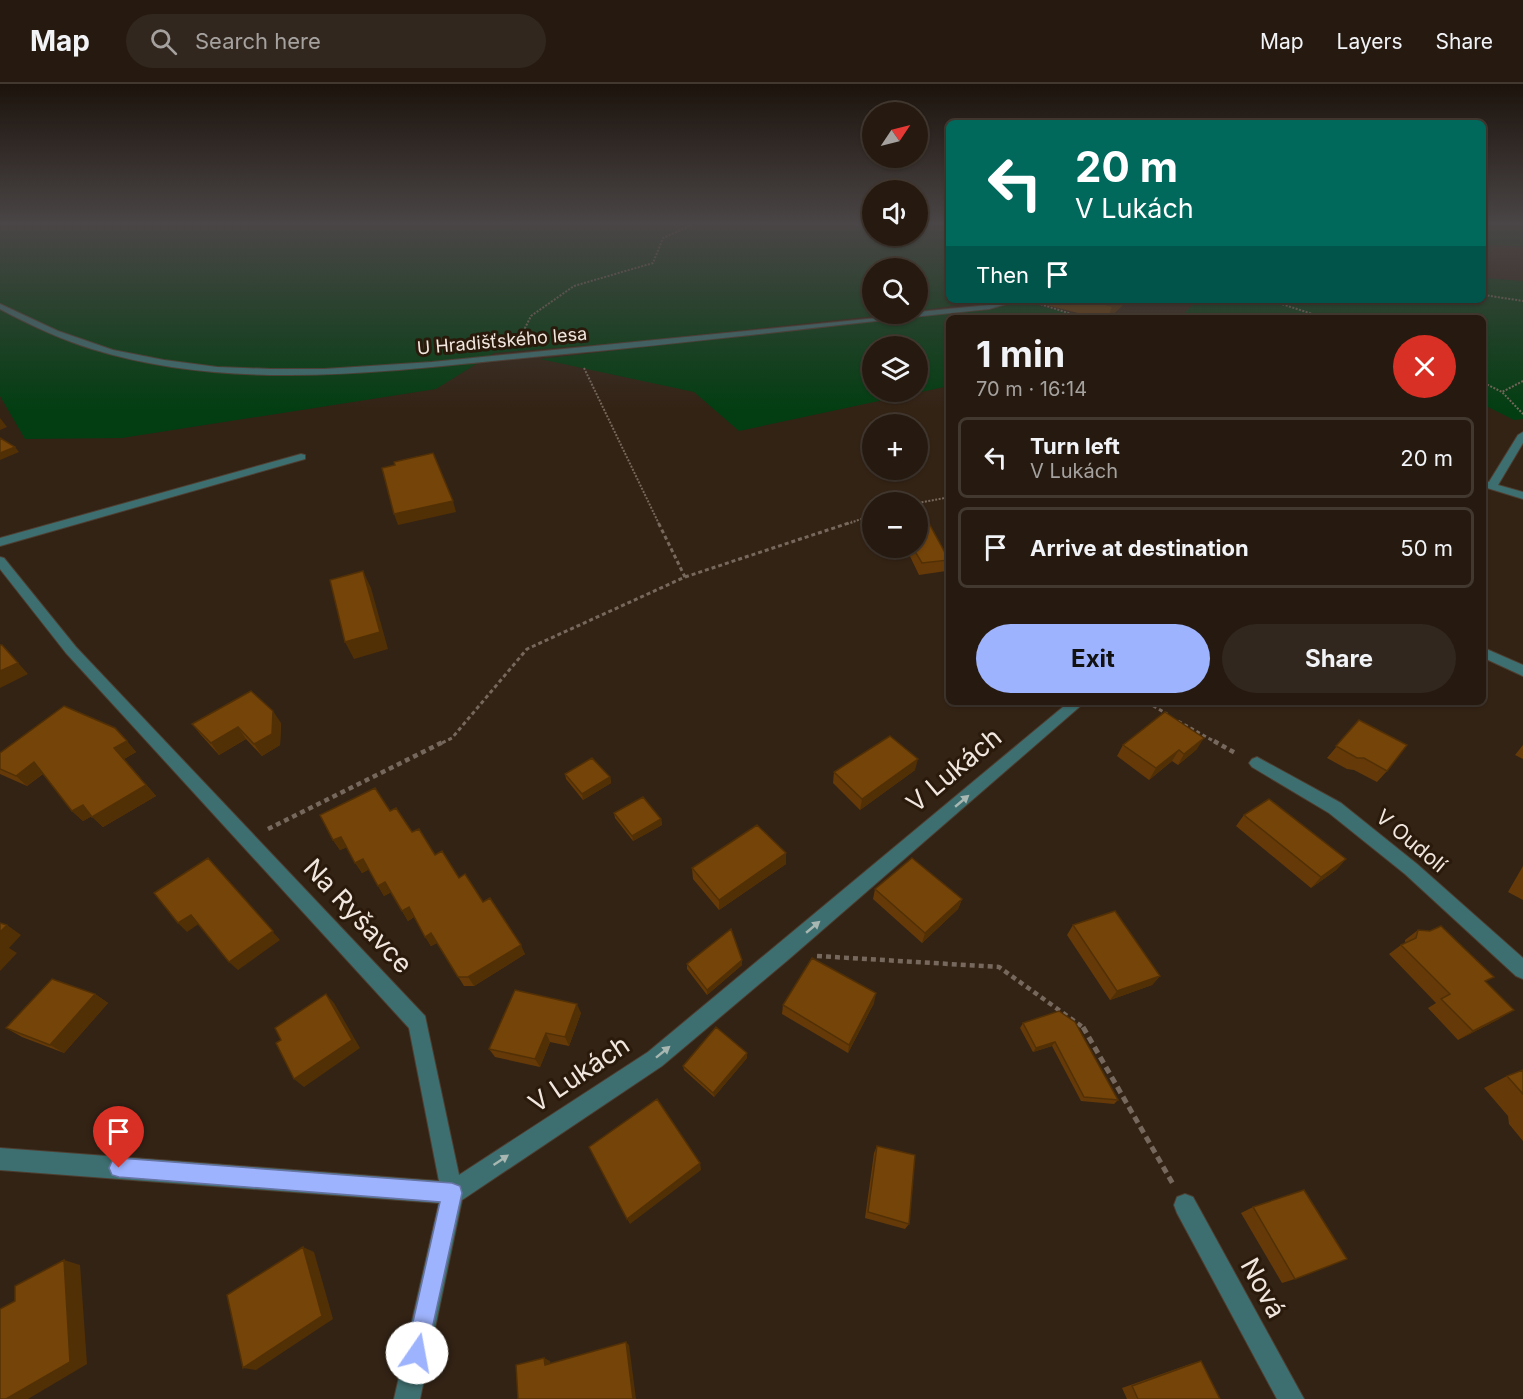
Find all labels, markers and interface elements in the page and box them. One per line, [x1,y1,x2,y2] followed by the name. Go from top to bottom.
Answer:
[126,14,546,68] search box
[30,24,90,58] text: Map
[147,25,180,58] icon: search
[195,28,321,54] text: Search here
[1260,29,1304,54] text: Map
[1337,29,1403,54] text: Layers
[1436,29,1493,54] text: Share
[862,102,928,168] north arrow
[862,102,928,558] map controls
[1075,141,1178,192] text: 20 m
[976,144,1054,222] icon: left
[862,180,928,246] button: sound
[1075,192,1194,225] text: V Lukách
[862,258,928,324] button: search
[1041,258,1074,291] icon: arrive
[976,262,1029,288] text: Then
[416,323,588,358] street label: U Hradišťského lesa
[976,332,1065,376] text: 1 min
[1393,335,1456,398] button: close
[862,336,928,402] button: layers
[976,377,1087,401] text: 70 m · 16:14
[862,414,928,480] button: +
[1030,433,1120,459] text: Turn left
[979,441,1012,474] icon: left
[1400,445,1453,471] text: 20 m
[1030,459,1118,483] text: V Lukách
[862,492,928,558] button: −
[979,531,1012,564] icon: arrive
[1030,535,1249,561] text: Arrive at destination
[1400,535,1453,561] text: 50 m
[976,624,1210,693] button: Exit
[1222,624,1456,693] button: Share
[900,721,1007,818] street label: V Lukách
[954,795,969,808] one-way arrow
[1371,804,1452,878] street label: V Oudolí
[298,852,419,979] street label: Na Ryšavce
[805,921,821,934] one-way arrow
[523,1029,635,1118] street label: V Lukách
[655,1046,670,1059] one-way arrow
[93,1106,144,1168] pin
[102,1115,135,1148] icon: arrive
[493,1155,509,1166] one-way arrow
[1234,1252,1292,1323] street label: Nová
[385,1321,449,1385] position arrow

